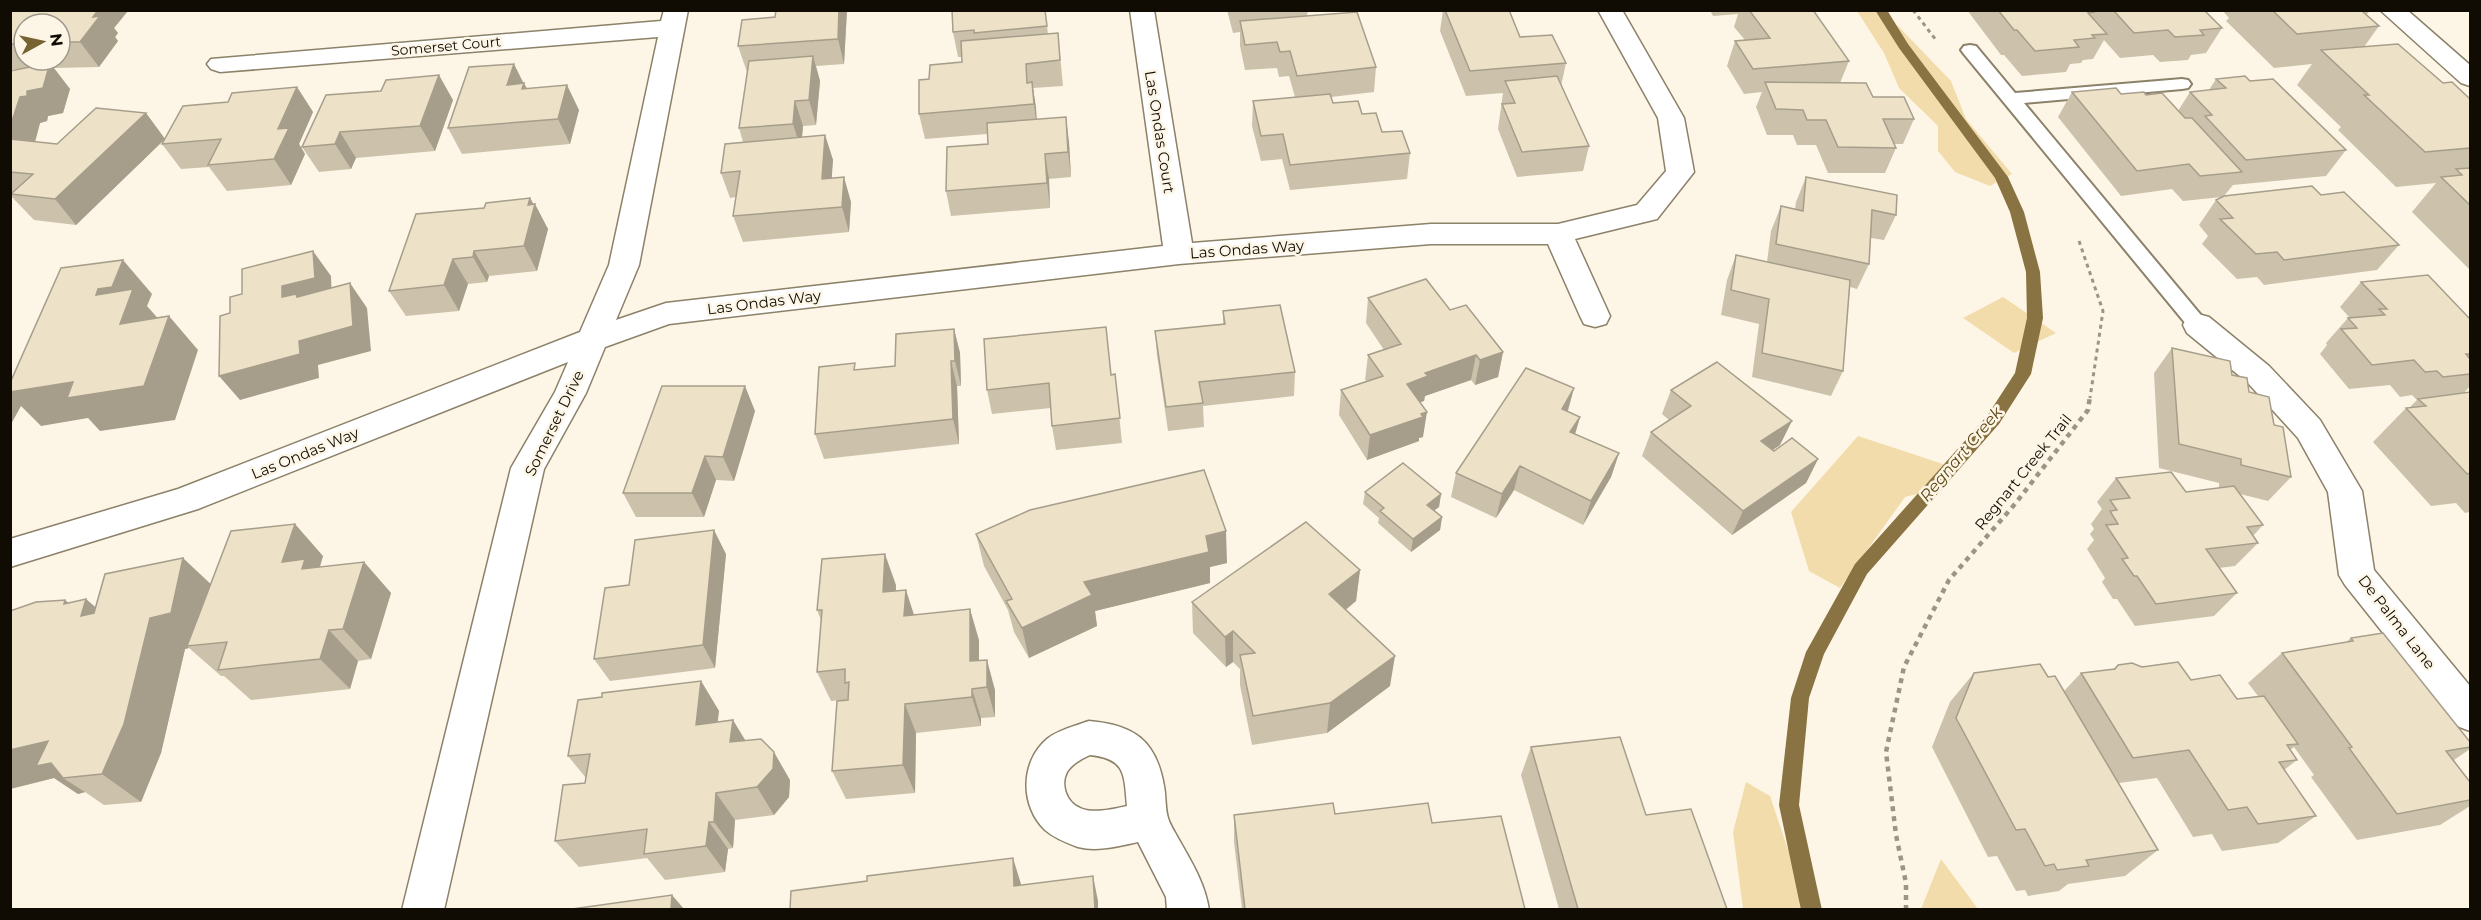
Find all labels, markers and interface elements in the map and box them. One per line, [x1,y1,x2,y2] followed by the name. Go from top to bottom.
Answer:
[12,12,72,72] north arrow
[46,32,67,48] text: N
[390,32,502,60] street label: Somerset Court
[1141,69,1179,195] street label: Las Ondas Court
[1189,235,1306,262] street label: Las Ondas Way
[706,285,823,318] street label: Las Ondas Way
[520,367,588,479] street label: Somerset Drive
[1916,402,2007,505] water label: Regnart Creek
[1970,410,2076,534] street label: Regnart Creek Trail
[248,422,362,483] street label: Las Ondas Way
[2354,571,2440,673] street label: De Palma Lane

